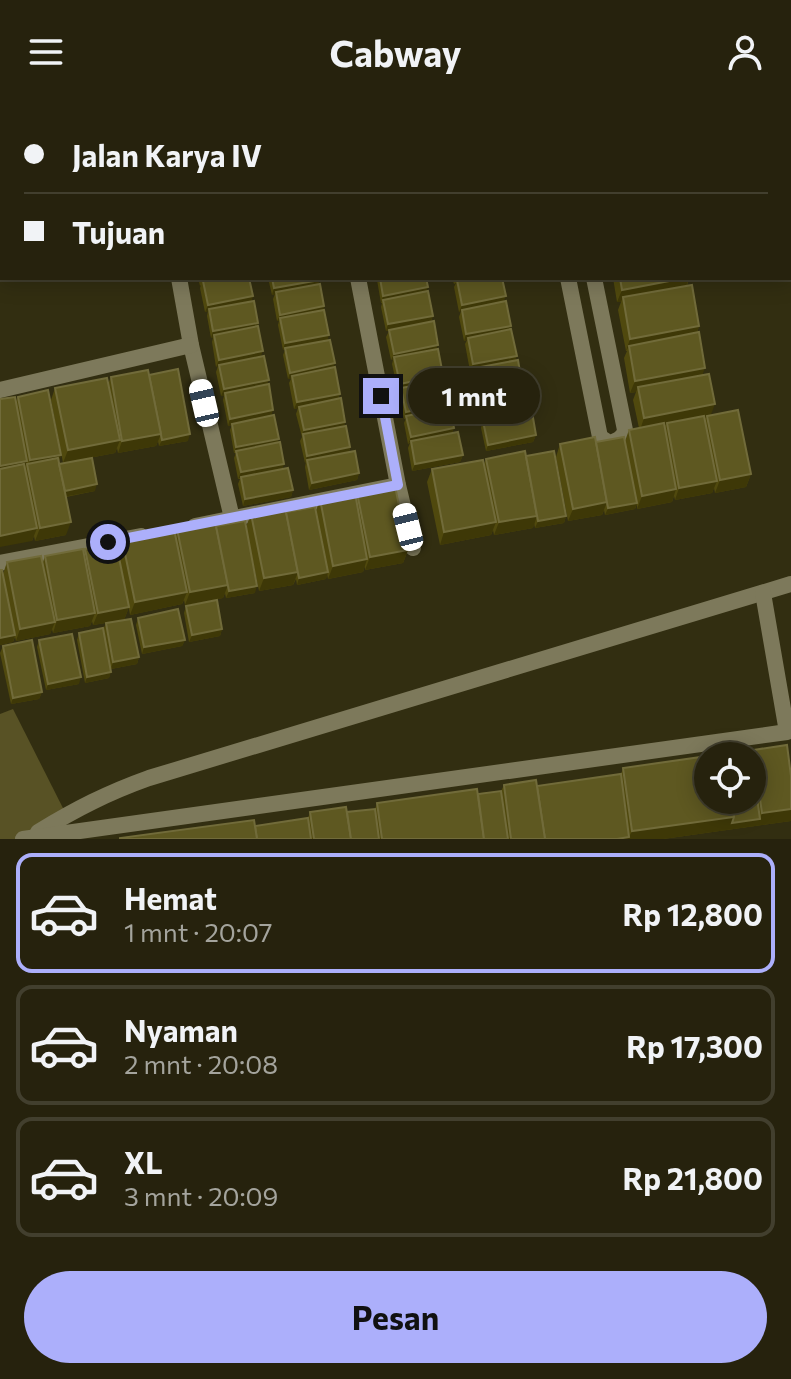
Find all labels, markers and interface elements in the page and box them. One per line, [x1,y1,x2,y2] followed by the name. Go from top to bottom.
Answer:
[24,30,68,74] icon: menu
[329,30,462,74] text: Cabway
[723,30,767,74] icon: person
[72,136,262,173] text: Jalan Karya IV
[72,213,165,250] text: Tujuan
[409,368,541,424] callout: 1 mnt
[187,377,221,429] car
[363,378,399,414] route end
[441,380,507,411] text: 1 mnt
[391,501,425,553] car
[90,524,126,560] route start
[694,742,766,814] map controls
[694,742,766,814] button: locate
[28,877,100,949] icon: car
[124,879,217,916] text: Hemat
[623,895,763,932] text: Rp 12,800
[124,916,272,947] text: 1 mnt · 20:07
[28,1009,100,1081] icon: car
[124,1011,238,1048] text: Nyaman
[626,1027,763,1064] text: Rp 17,300
[124,1048,278,1079] text: 2 mnt · 20:08
[28,1141,100,1213] icon: car
[124,1143,163,1180] text: XL
[623,1159,763,1196] text: Rp 21,800
[124,1180,278,1211] text: 3 mnt · 20:09
[24,1271,767,1363] button: Pesan

